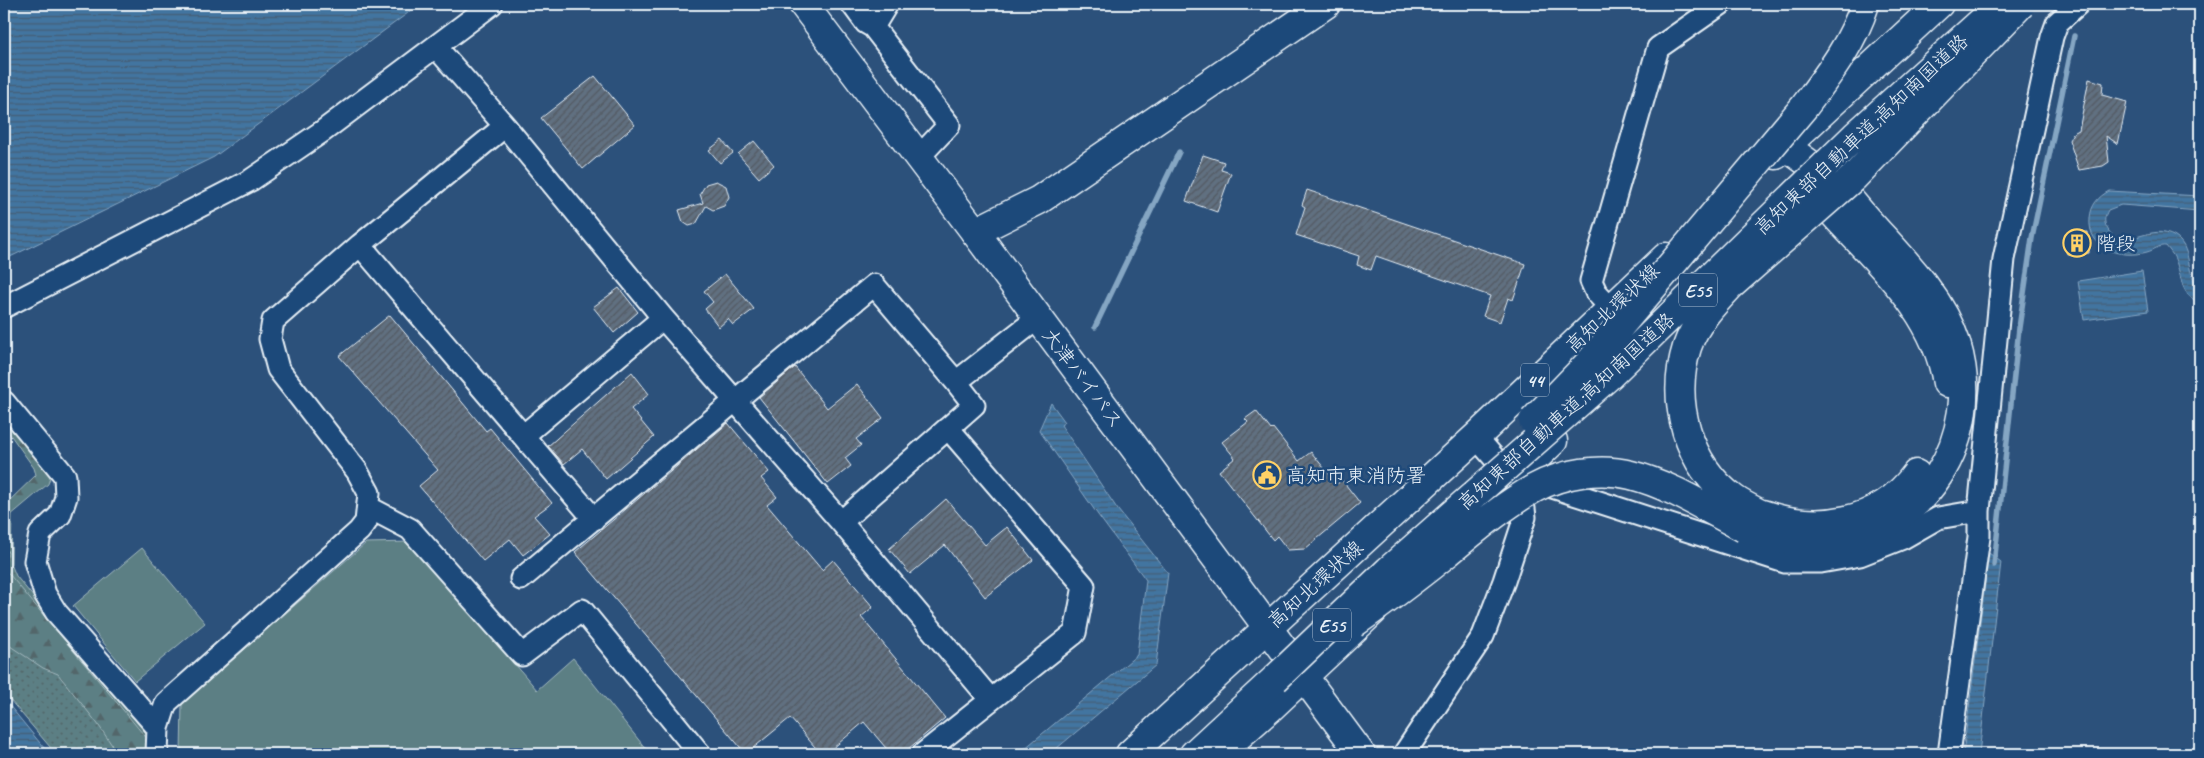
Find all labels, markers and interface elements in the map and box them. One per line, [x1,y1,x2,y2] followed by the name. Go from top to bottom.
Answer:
[1749,28,1974,240] street label: 高知東部自動車道;高知南国道路
[2062,228,2092,258] building icon: 階段
[2096,231,2136,256] place label: 階段
[1560,258,1665,358] street label: 高知北環状線
[1679,274,1717,306] road number: E55
[1452,307,1680,516] street label: 高知東部自動車道;高知南国道路
[1037,323,1129,434] street label: 大津バイパス
[1521,364,1549,396] road number: 44
[1252,460,1282,490] public building icon: 高知市東消防署
[1286,463,1426,488] place label: 高知市東消防署
[1262,535,1368,634] street label: 高知北環状線
[1313,608,1351,642] road number: E55

